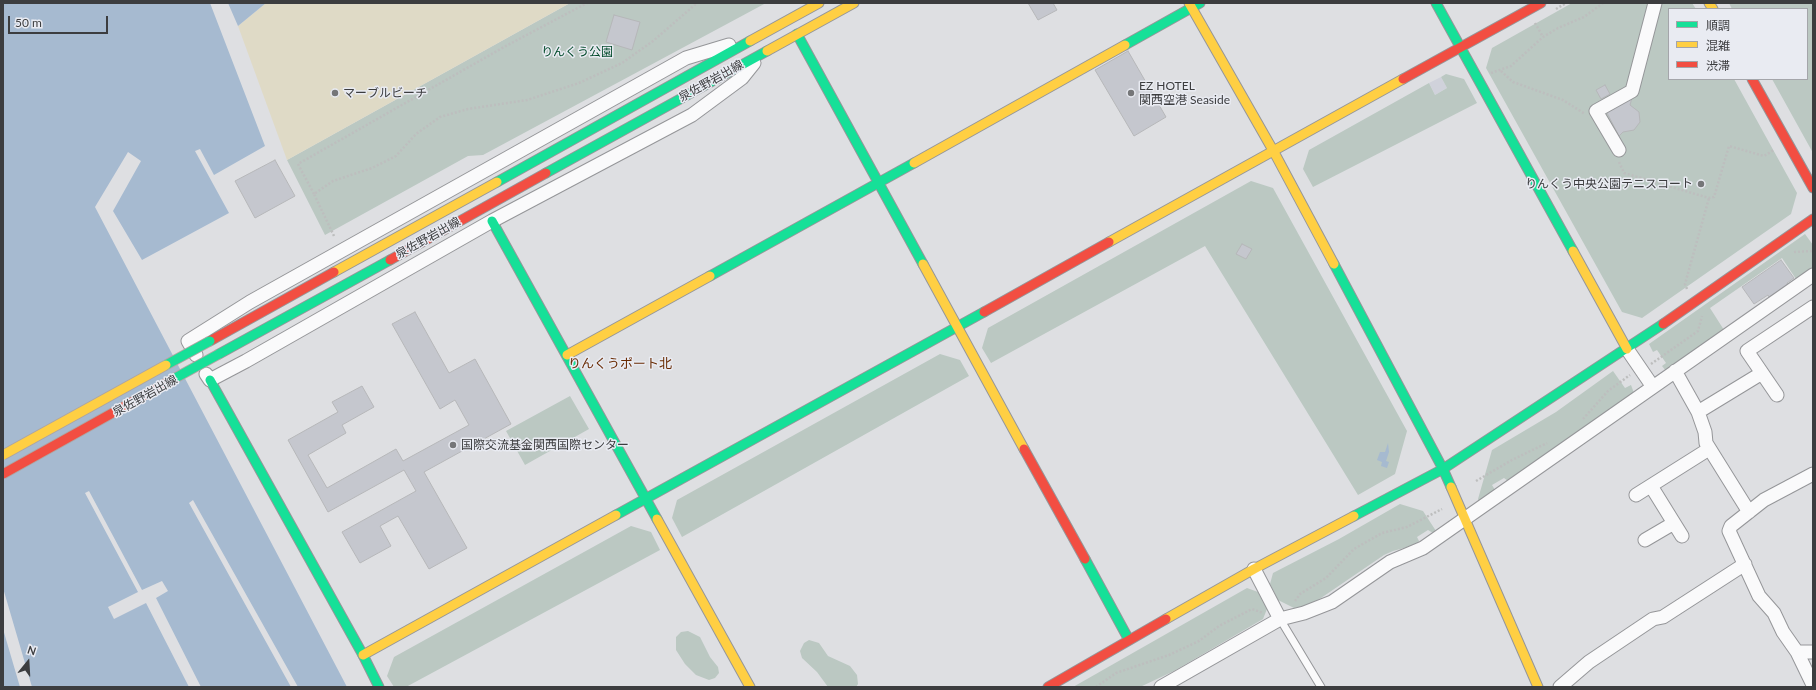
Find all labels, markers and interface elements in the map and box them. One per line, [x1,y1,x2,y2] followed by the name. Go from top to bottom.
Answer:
[10,8,110,34] scale bar
[1668,8,1808,80] legend
[15,15,42,30] text: 50 m
[1706,18,1730,33] text: 順調
[1706,38,1730,53] text: 混雑
[541,45,613,59] park label: りんくう公園
[676,57,746,105] street label: 泉佐野岩出線
[1706,58,1730,73] text: 渋滞
[1139,79,1230,107] place label: EZ HOTEL 関西空港 Seaside
[343,86,427,100] place label: マーブルビーチ
[330,88,340,98] marker: マーブルビーチ
[1126,88,1136,98] marker: EZ HOTEL 関西空港 Seaside
[1525,177,1693,191] place label: りんくう中央公園テニスコート
[1696,179,1706,189] marker: りんくう中央公園テニスコート
[393,214,463,262] street label: 泉佐野岩出線
[568,356,672,372] district label: りんくうポート北
[110,372,180,420] street label: 泉佐野岩出線
[461,438,629,452] place label: 国際交流基金関西国際センター
[448,440,458,450] marker: 国際交流基金関西国際センター
[8,642,48,682] north arrow
[26,643,38,658] text: N

